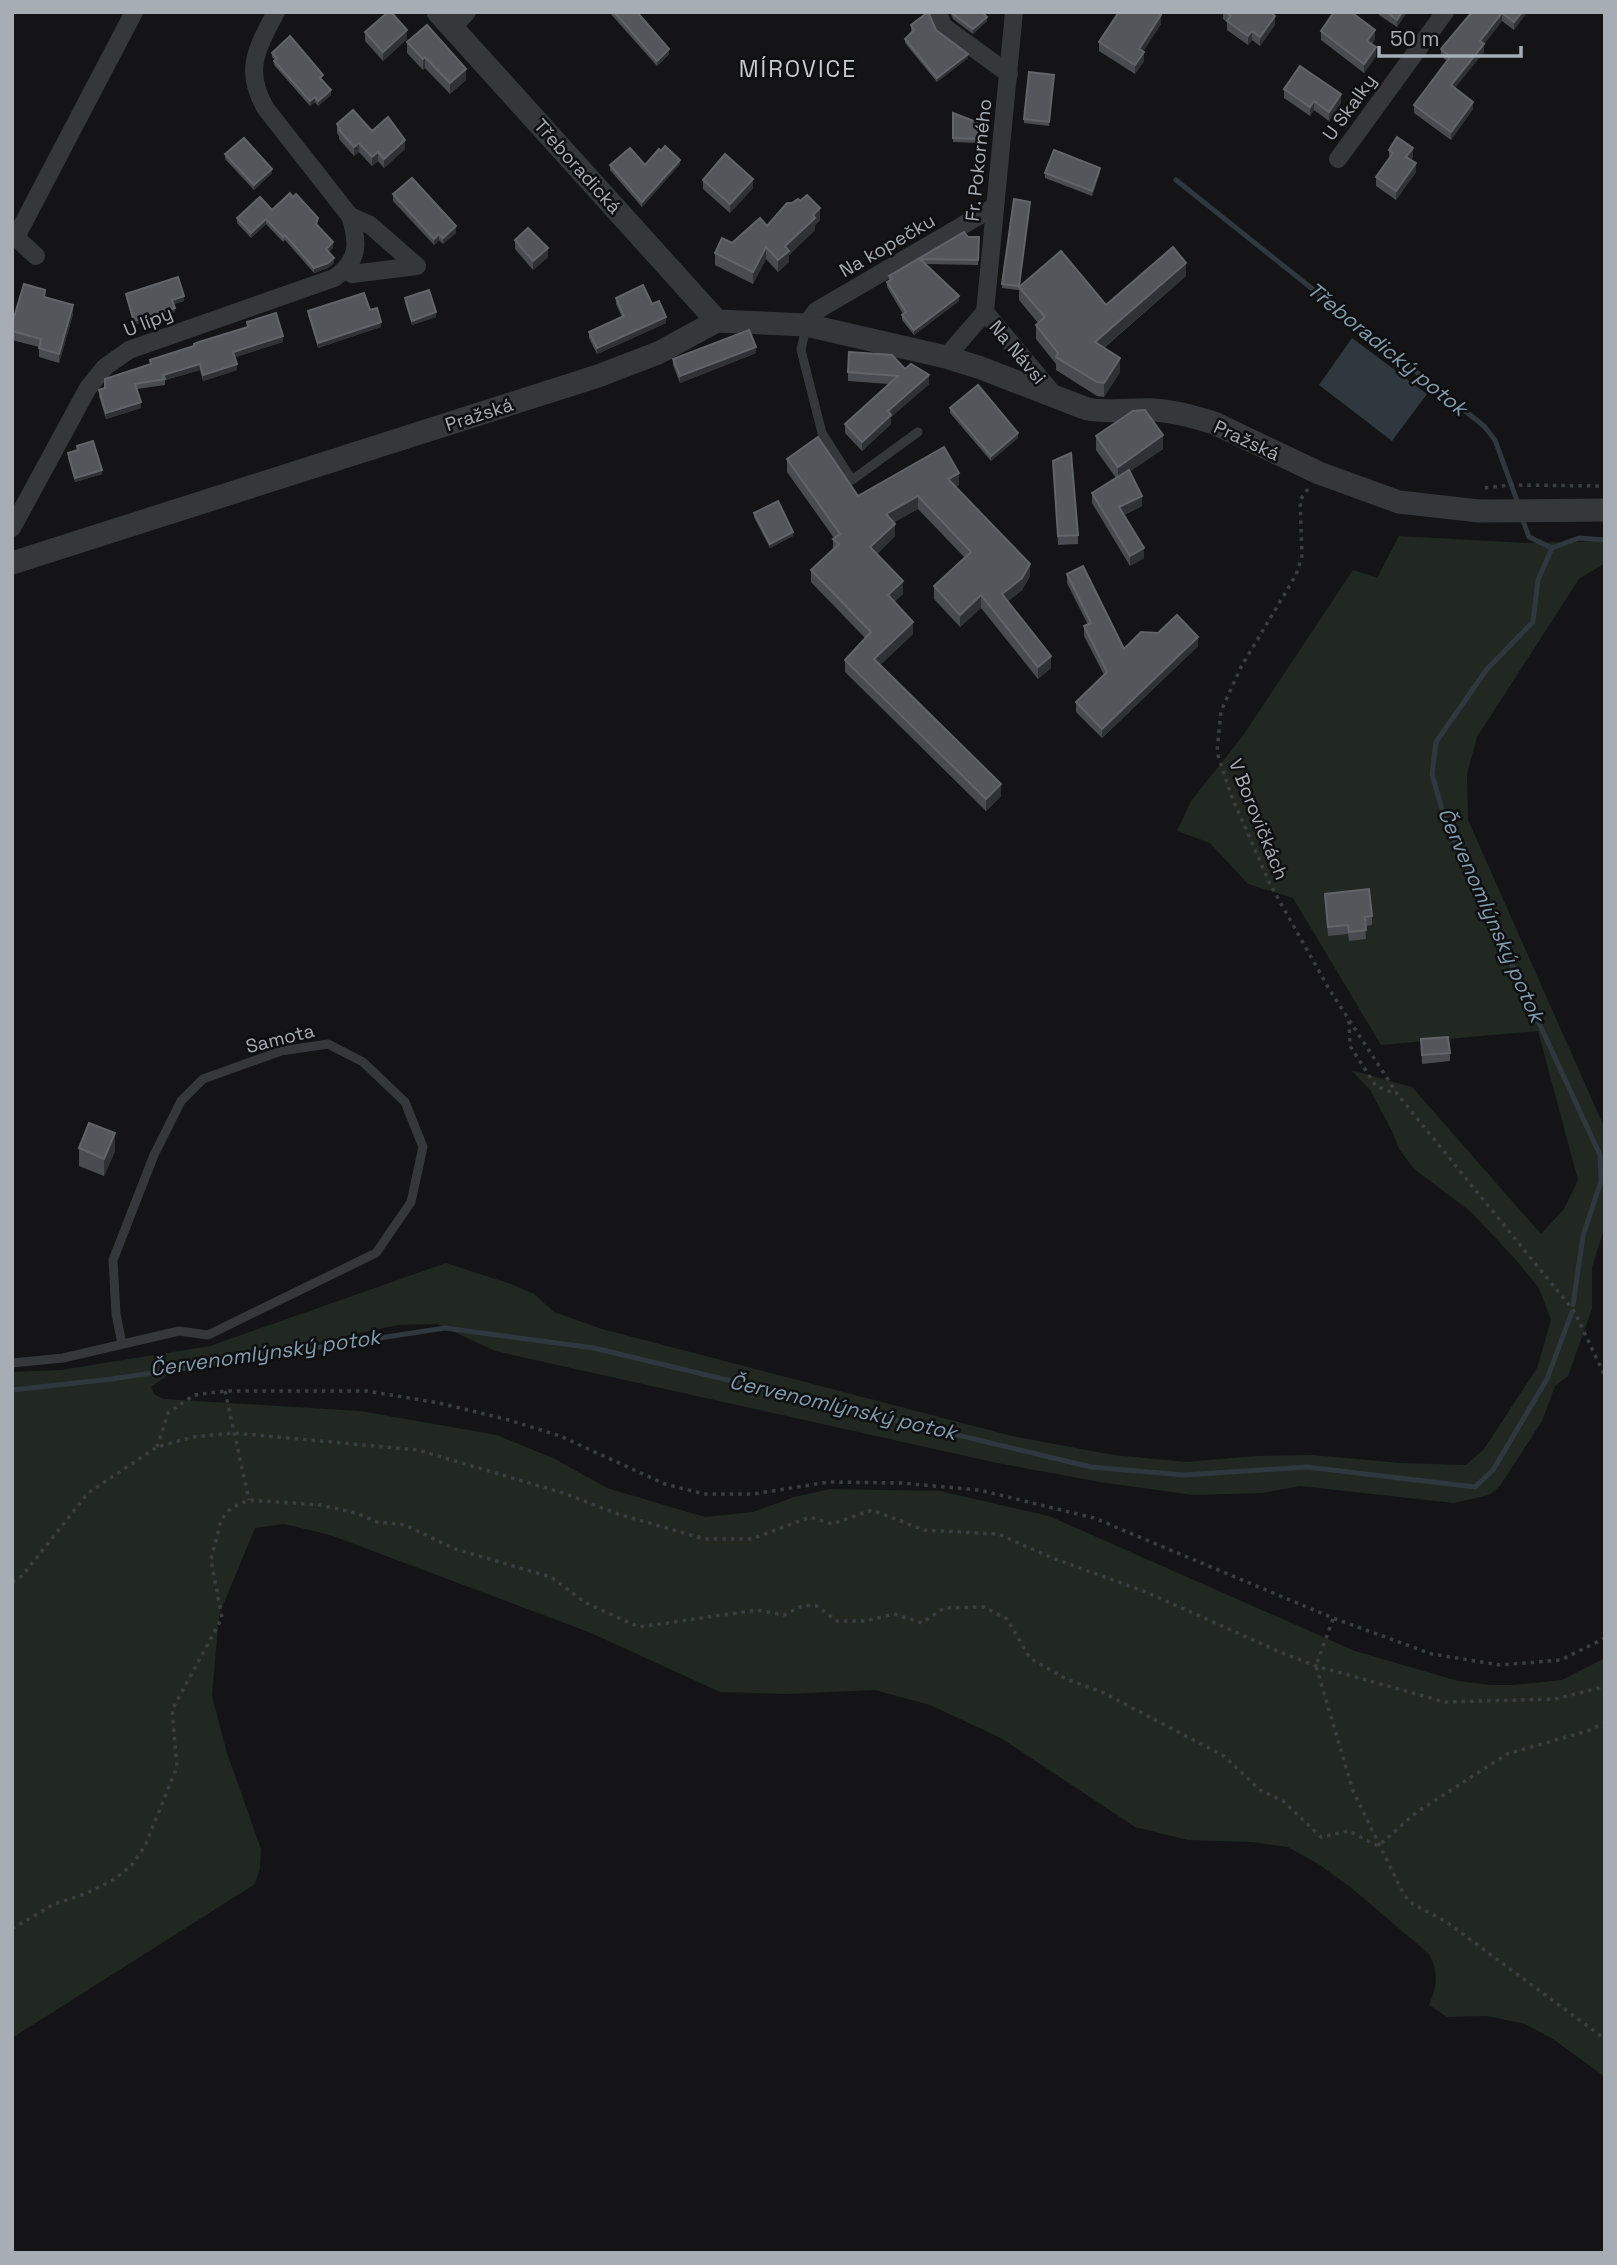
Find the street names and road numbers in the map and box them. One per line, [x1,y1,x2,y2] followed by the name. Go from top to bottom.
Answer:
[1317,69,1382,146] street label: U Skalky
[960,98,997,223] street label: Fr. Pokorného
[528,113,627,219] street label: Třeboradická
[835,208,940,283] street label: Na kopečku
[120,300,176,343] street label: U lípy
[984,315,1052,390] street label: Na Návsi
[442,392,516,437] street label: Pražská
[1210,414,1284,467] street label: Pražská
[1223,755,1294,884] street label: V Borovičkách
[243,1018,317,1059] street label: Samota

